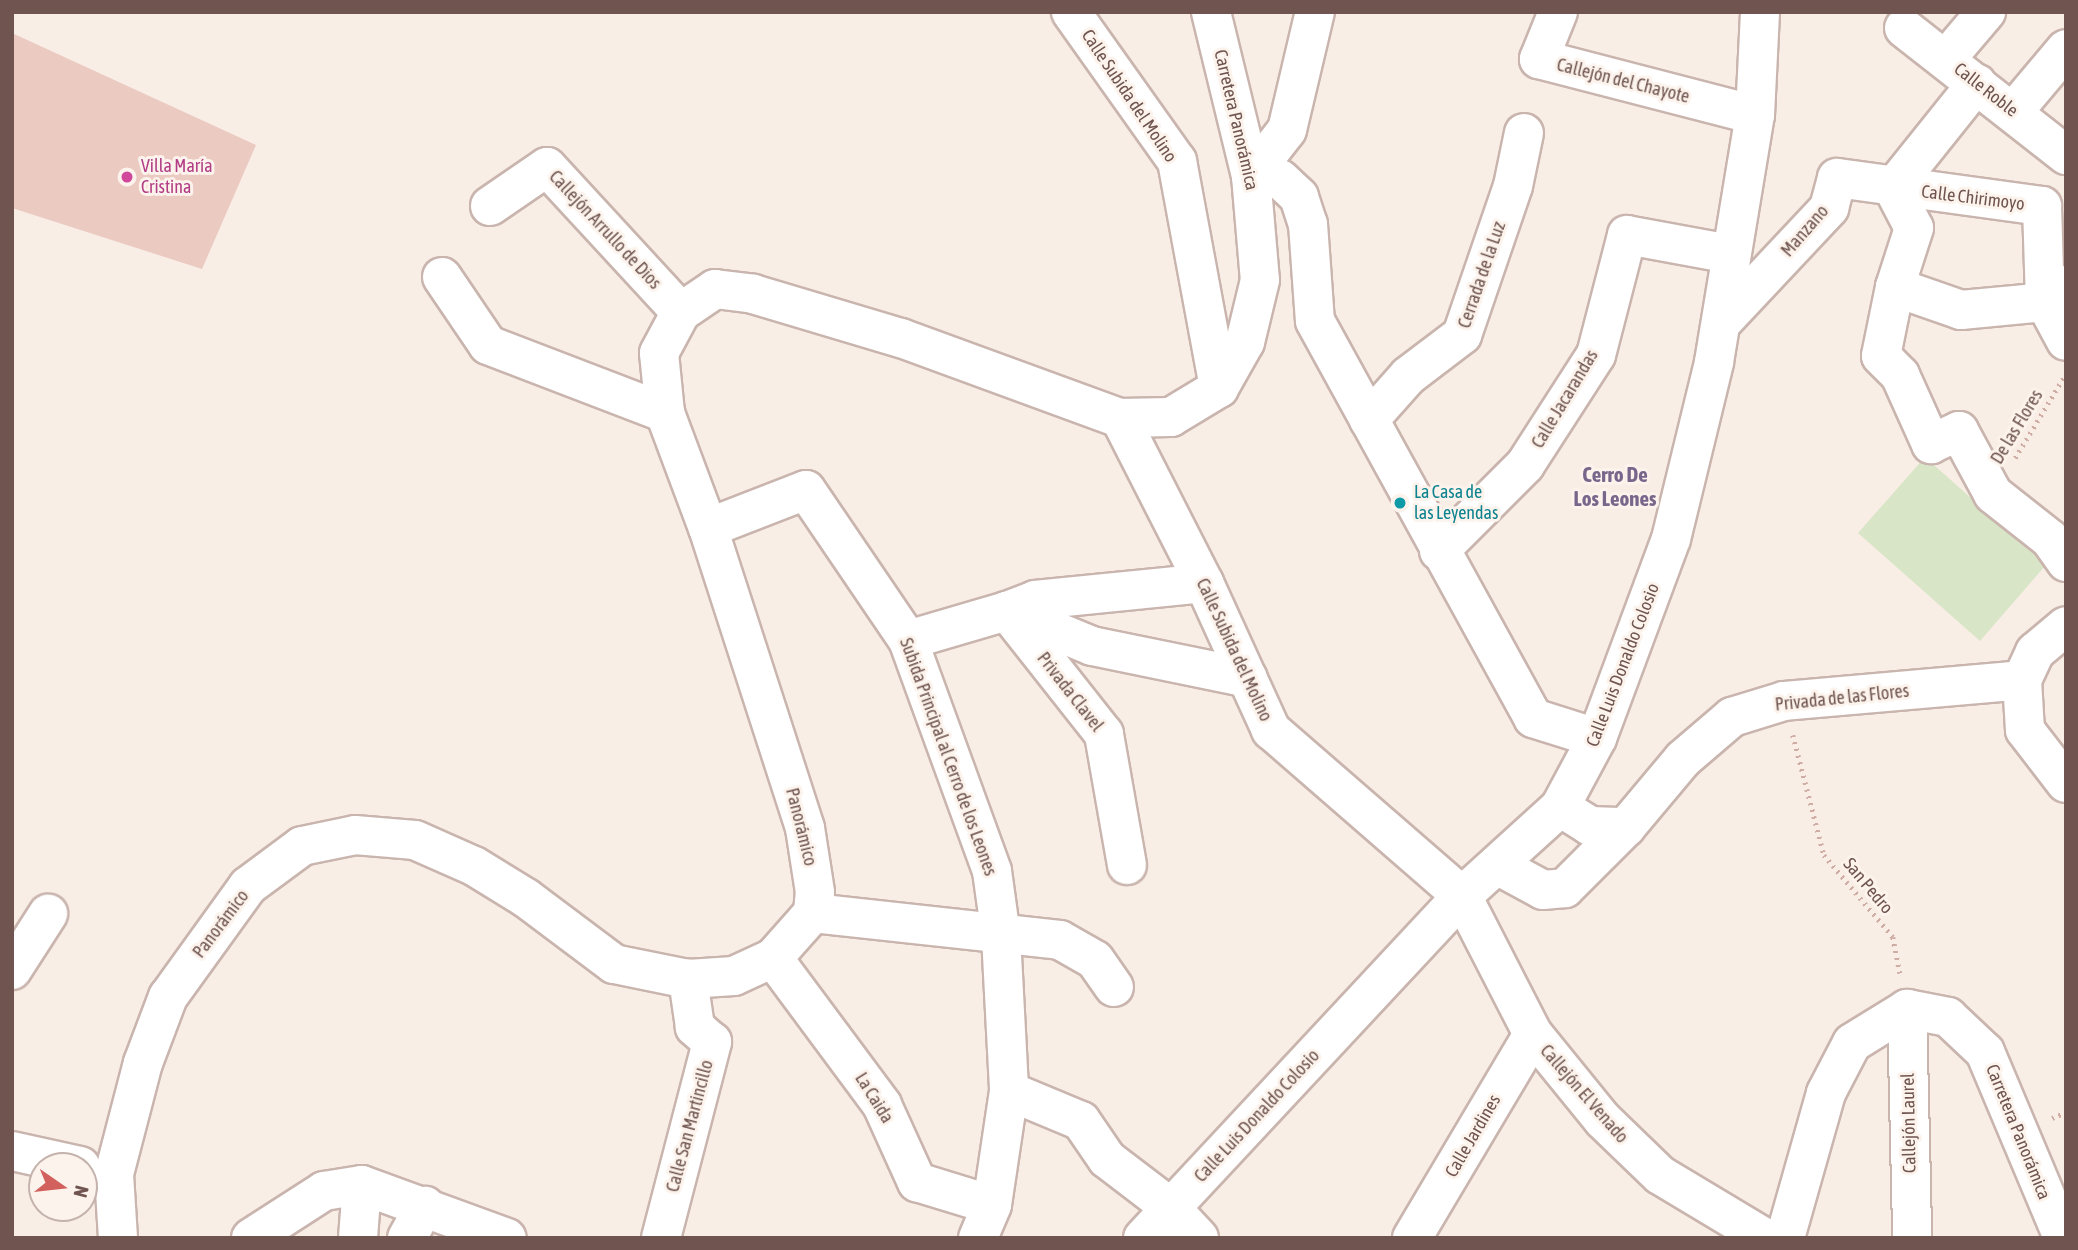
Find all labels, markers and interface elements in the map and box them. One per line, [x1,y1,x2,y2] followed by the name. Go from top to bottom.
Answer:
[1077,26,1181,166] street label: Calle Subida del Molino
[1209,48,1263,192] street label: Carretera Panorámica
[1554,54,1692,108] street label: Callejón del Chayote
[1950,58,2022,122] street label: Calle Roble
[141,156,213,198] place label: Villa María Cristina
[544,166,666,294] street label: Callejón Arrullo de Dios
[119,169,135,185] marker: Villa María Cristina
[1920,181,2026,215] street label: Calle Chirimoyo
[1777,201,1833,261] street label: Manzano
[1454,219,1510,331] street label: Cerrada de la Luz
[1527,346,1603,452] street label: Calle Jacarandas
[1986,386,2048,468] street label: De las Flores
[1574,461,1656,511] district label: Cerro De Los Leones
[1414,482,1498,524] place label: La Casa de las Leyendas
[1392,495,1408,511] marker: La Casa de las Leyendas
[1191,575,1277,725] street label: Calle Subida del Molino
[1582,580,1664,750] street label: Calle Luis Donaldo Colosio
[895,635,1001,879] street label: Subida Principal al Cerro de los Leones
[1032,648,1108,736] street label: Privada Clavel
[1774,680,1910,716] street label: Privada de las Flores
[781,786,821,868] street label: Panorámico
[1838,854,1898,918] street label: San Pedro
[188,886,254,962] street label: Panorámico
[1535,1040,1633,1148] street label: Callejón El Venado
[1190,1045,1324,1187] street label: Calle Luis Donaldo Colosio
[662,1058,718,1194] street label: Calle San Martincillo
[1981,1061,2055,1203] street label: Carretera Panorámica
[850,1069,898,1127] street label: La Caida
[1897,1073,1921,1173] street label: Callejón Laurel
[1441,1091,1505,1181] street label: Calle Jardines
[28,1152,98,1222] north arrow
[69,1183,93,1200] text: N

